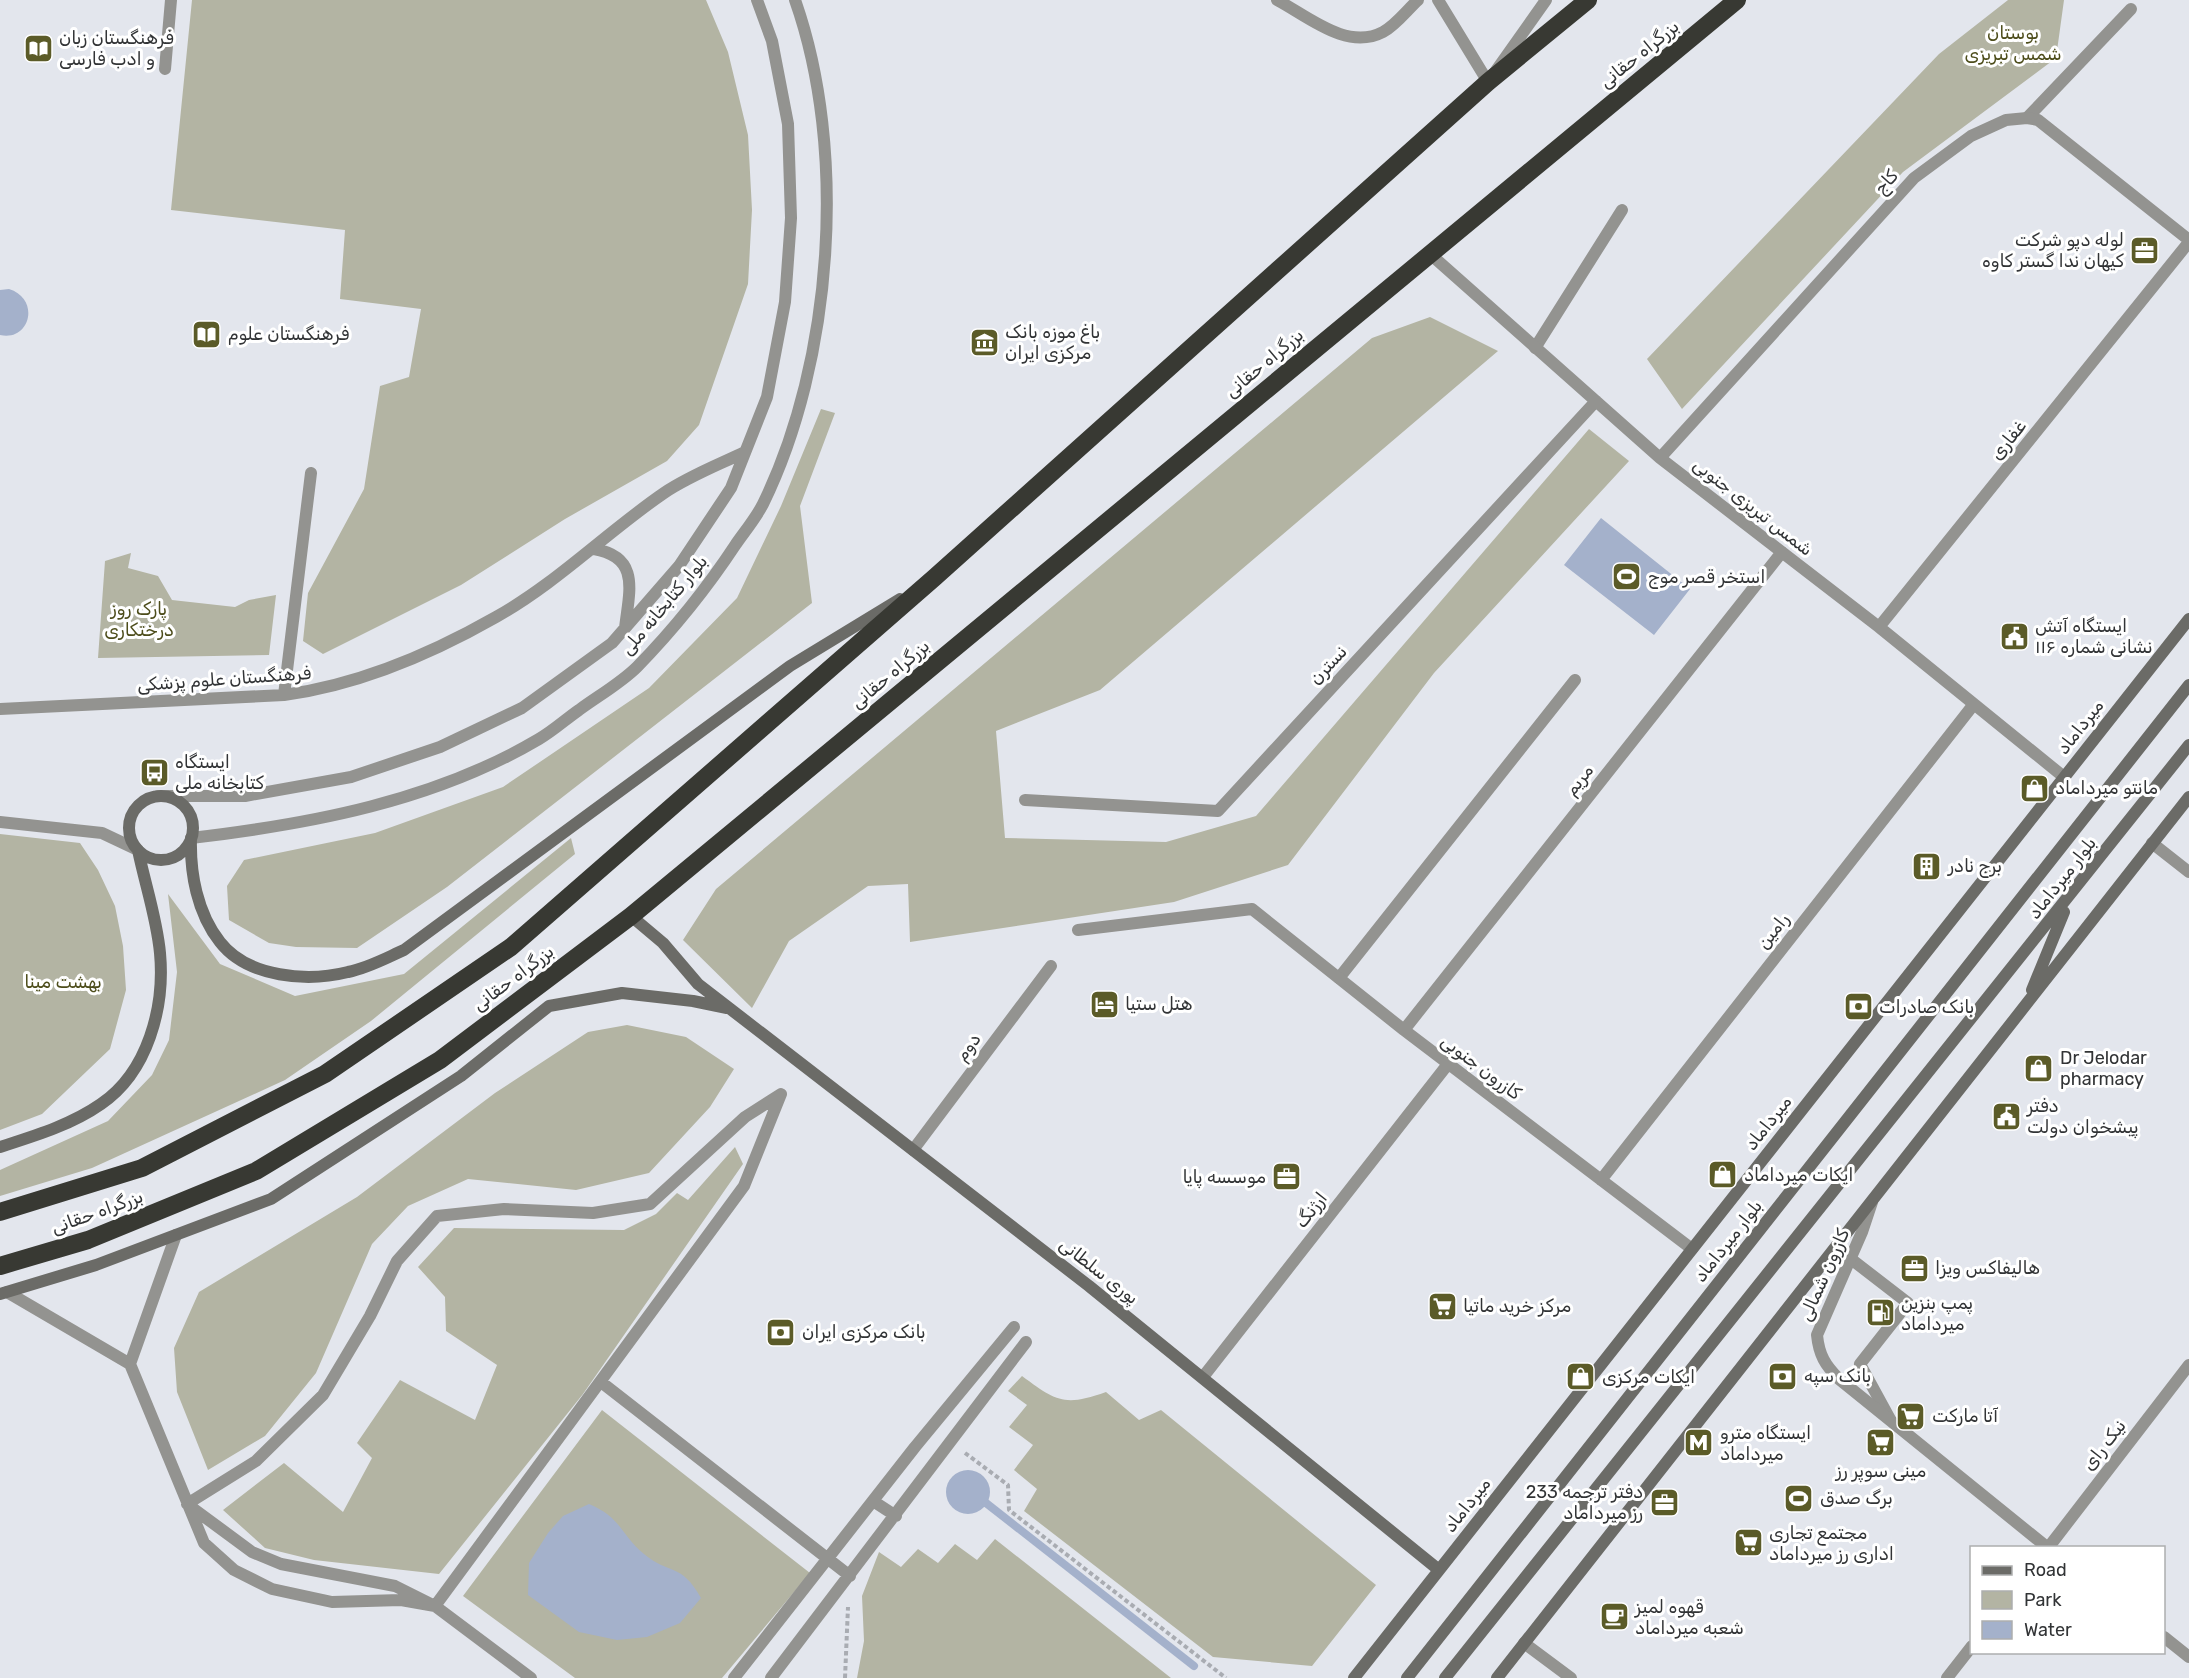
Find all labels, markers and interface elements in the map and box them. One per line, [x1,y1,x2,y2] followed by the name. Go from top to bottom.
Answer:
[1595,15,1683,93] street label: بزرگراه حقانی
[1964,22,2062,65] park label: بوستان شمس تبریزی
[59,27,174,70] place label: فرهنگستان زبان و ادب فارسی
[22,32,54,64] library icon: فرهنگستان زبان و ادب فارسی
[1869,165,1903,199] street label: کاج
[1982,229,2124,272] place label: لوله دپو شرکت کیهان ندا گستر کاوه
[2129,234,2161,266] office icon: لوله دپو شرکت کیهان ندا گستر کاوه
[191,318,223,350] library icon: فرهنگستان علوم
[1005,321,1100,364] place label: باغ موزه بانک مرکزی ایران
[228,323,349,345] place label: فرهنگستان علوم
[1220,324,1308,402] street label: بزرگراه حقانی
[968,326,1000,358] museum icon: باغ موزه بانک مرکزی ایران
[1985,415,2031,464] street label: غفارى
[1689,453,1817,561] street label: شمس تبریزی جنوبی
[616,551,712,659] street label: بلوار کتابخانه ملی
[1611,561,1643,593] sports icon: استخر قصر موج
[1648,566,1765,589] place label: استخر قصر موج
[104,598,174,641] park label: پارک روز درختکاری
[2035,615,2153,658] place label: ایستگاه آتش نشانی شماره ۱۱۶
[1998,620,2030,652] public building icon: ایستگاه آتش نشانی شماره ۱۱۶
[846,635,934,713] street label: بزرگراه حقانی
[1304,641,1352,689] street label: نسترن
[136,662,312,697] street label: فرهنگستان علوم پزشکی
[2052,695,2108,759] street label: میرداماد
[175,751,264,794] place label: ایستگاه کتابخانه ملی
[138,756,170,788] bus stop icon: ایستگاه کتابخانه ملی
[1560,760,1599,801] street label: مریم
[2018,772,2050,804] shop icon: مانتو میرداماد
[2055,777,2158,799] place label: مانتو میرداماد
[2023,832,2101,924] street label: بلوار میرداماد
[1911,850,1943,882] building icon: برج نادر
[1947,855,2002,878] place label: برج نادر
[1752,909,1794,953] street label: رامین
[468,940,558,1016] street label: بزرگراه حقانی
[24,971,102,993] park label: بهشت مينا
[1088,988,1120,1020] hotel icon: هتل ستیا
[1842,991,1874,1023] bank icon: بانک صادرات
[1125,993,1192,1015] place label: هتل ستیا
[1879,996,1974,1018] place label: بانک صادرات
[950,1029,986,1065] street label: دوم
[1437,1030,1525,1104] street label: کازرون جنوبی
[2060,1047,2147,1090] place label: Dr Jelodar pharmacy
[2023,1052,2055,1084] shop icon: Dr Jelodar pharmacy
[1740,1091,1796,1155] street label: میرداماد
[2026,1095,2139,1139] place label: دفتر پیشخوان دولت
[1990,1100,2022,1132] public building icon: دفتر پیشخوان دولت
[1707,1159,1739,1191] shop icon: ایکات میرداماد
[1271,1161,1303,1193] office icon: موسسه پایا
[1744,1164,1853,1186] place label: ایکات میرداماد
[1182,1166,1266,1189] place label: موسسه پایا
[48,1185,146,1239] street label: بزرگراه حقانی
[1290,1188,1332,1232] street label: ارژنگ
[1689,1195,1767,1287] street label: بلوار میرداماد
[1794,1225,1854,1325] street label: کازرون شمالی
[1054,1233,1143,1310] street label: پوری سلطانی
[1898,1252,1930,1284] office icon: هالیفاکس ویزا
[1935,1257,2040,1279] place label: هالیفاکس ویزا
[1426,1290,1458,1322] supermarket icon: مرکز خرید ماتیا
[1901,1292,1973,1335] place label: پمپ بنزین میرداماد
[1463,1295,1571,1317] place label: مرکز خرید ماتیا
[1864,1297,1896,1329] fuel station icon: پمپ بنزین میرداماد
[765,1316,797,1348] bank icon: بانک مرکزی ایران
[802,1321,925,1343] place label: بانک مرکزی ایران
[1767,1360,1799,1392] bank icon: بانک سپه
[1565,1361,1597,1393] shop icon: ایکات مرکزی
[1804,1365,1871,1388] place label: بانک سپه
[1602,1366,1695,1388] place label: ایکات مرکزی
[1895,1400,1927,1432] supermarket icon: آتا مارکت
[1932,1405,1999,1427] place label: آتا مارکت
[2077,1415,2131,1475] street label: نیک رای
[1720,1422,1811,1465] place label: ایستگاه مترو میرداماد
[1865,1426,1897,1458] supermarket icon: مینی سوپر رز
[1683,1427,1715,1459] metro station icon: ایستگاه مترو میرداماد
[1835,1460,1926,1483] place label: مینی سوپر رز
[1439,1473,1495,1537] street label: میرداماد
[1526,1481,1643,1524] place label: دفتر ترجمه 233 رز میرداماد
[1783,1482,1815,1514] sports icon: برگ صدق
[1648,1486,1680,1518] office icon: دفتر ترجمه 233 رز میرداماد
[1820,1487,1893,1509] place label: برگ صدق
[1769,1522,1894,1565] place label: مجتمع تجاری اداری رز میرداماد
[1732,1527,1764,1559] supermarket icon: مجتمع تجاری اداری رز میرداماد
[1970,1546,2165,1654] legend
[2024,1559,2067,1581] text: Road
[2024,1589,2062,1611] text: Park
[1634,1596,1744,1639] place label: قهوه لمیز شعبه میرداماد
[1598,1601,1630,1633] cafe icon: قهوه لمیز شعبه میرداماد
[2024,1619,2072,1641] text: Water

